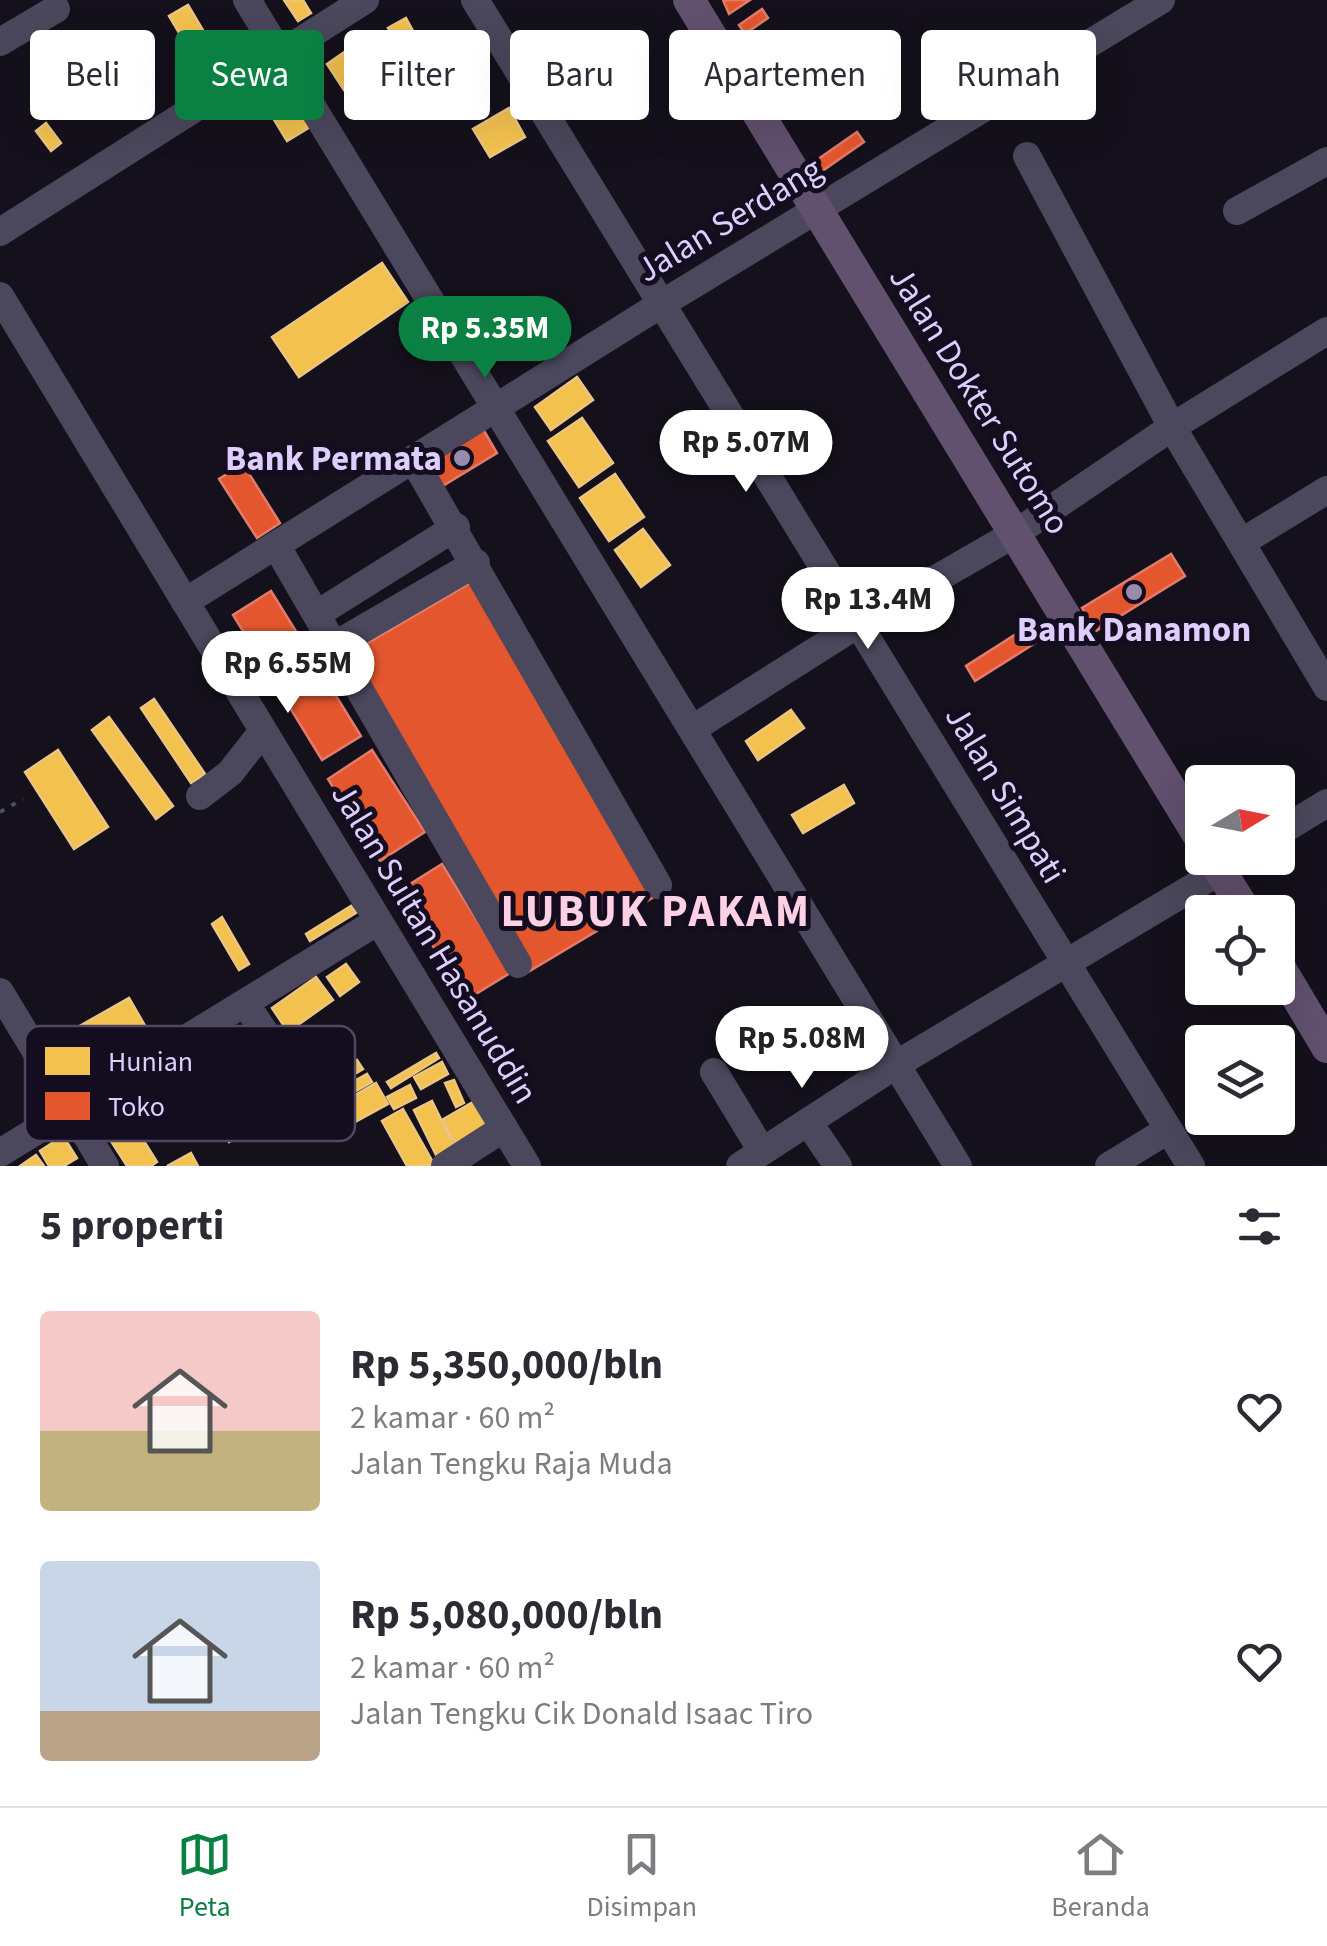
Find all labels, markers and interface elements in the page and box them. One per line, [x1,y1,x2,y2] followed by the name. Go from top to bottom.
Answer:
[30,30,155,120] chip: Beli
[175,30,324,120] chip: Sewa
[344,30,490,120] chip: Filter
[510,30,649,120] chip: Baru
[669,30,901,120] chip: Apartemen
[921,30,1096,120] chip: Rumah
[627,144,832,295] street label: Jalan Serdang
[876,257,1082,544] street label: Jalan Dokter Sutomo
[382,296,588,381] pin: Rp 5.35M
[420,305,550,351] text: Rp 5.35M
[643,410,849,495] pin: Rp 5.07M
[681,419,811,465] text: Rp 5.07M
[225,434,442,484] place label: Bank Permata
[451,447,473,469] marker: Bank Permata
[765,567,971,652] pin: Rp 13.4M
[803,576,933,622] text: Rp 13.4M
[1123,581,1145,603] marker: Bank Danamon
[1017,605,1251,655] place label: Bank Danamon
[185,631,391,716] pin: Rp 6.55M
[223,640,353,686] text: Rp 6.55M
[932,696,1078,893] street label: Jalan Simpati
[1185,765,1295,875] north arrow
[1185,765,1295,1135] map controls
[318,774,550,1113] street label: Jalan Sultan Hasanuddin
[501,880,811,944] district label: LUBUK PAKAM
[1185,895,1295,1005] button: locate
[699,1006,905,1091] pin: Rp 5.08M
[737,1015,867,1061] text: Rp 5.08M
[1185,1025,1295,1135] button: layers
[25,1026,355,1141] legend
[108,1042,193,1082] text: Hunian
[108,1087,165,1127] text: Toko
[40,1196,224,1256] text: 5 properti
[1232,1199,1287,1254] icon: filters
[350,1335,663,1395] text: Rp 5,350,000/bln
[120,1351,240,1471] icon: home
[1232,1384,1287,1439] icon: heart
[350,1395,555,1441] text: 2 kamar · 60 m²
[350,1441,673,1487] text: Jalan Tengku Raja Muda
[350,1585,663,1645] text: Rp 5,080,000/bln
[120,1601,240,1721] icon: home
[1232,1634,1287,1689] icon: heart
[350,1645,555,1691] text: 2 kamar · 60 m²
[350,1691,813,1737] text: Jalan Tengku Cik Donald Isaac Tiro
[177,1827,232,1927] tab: Peta
[586,1827,697,1927] tab: Disimpan
[1051,1827,1150,1927] tab: Beranda

